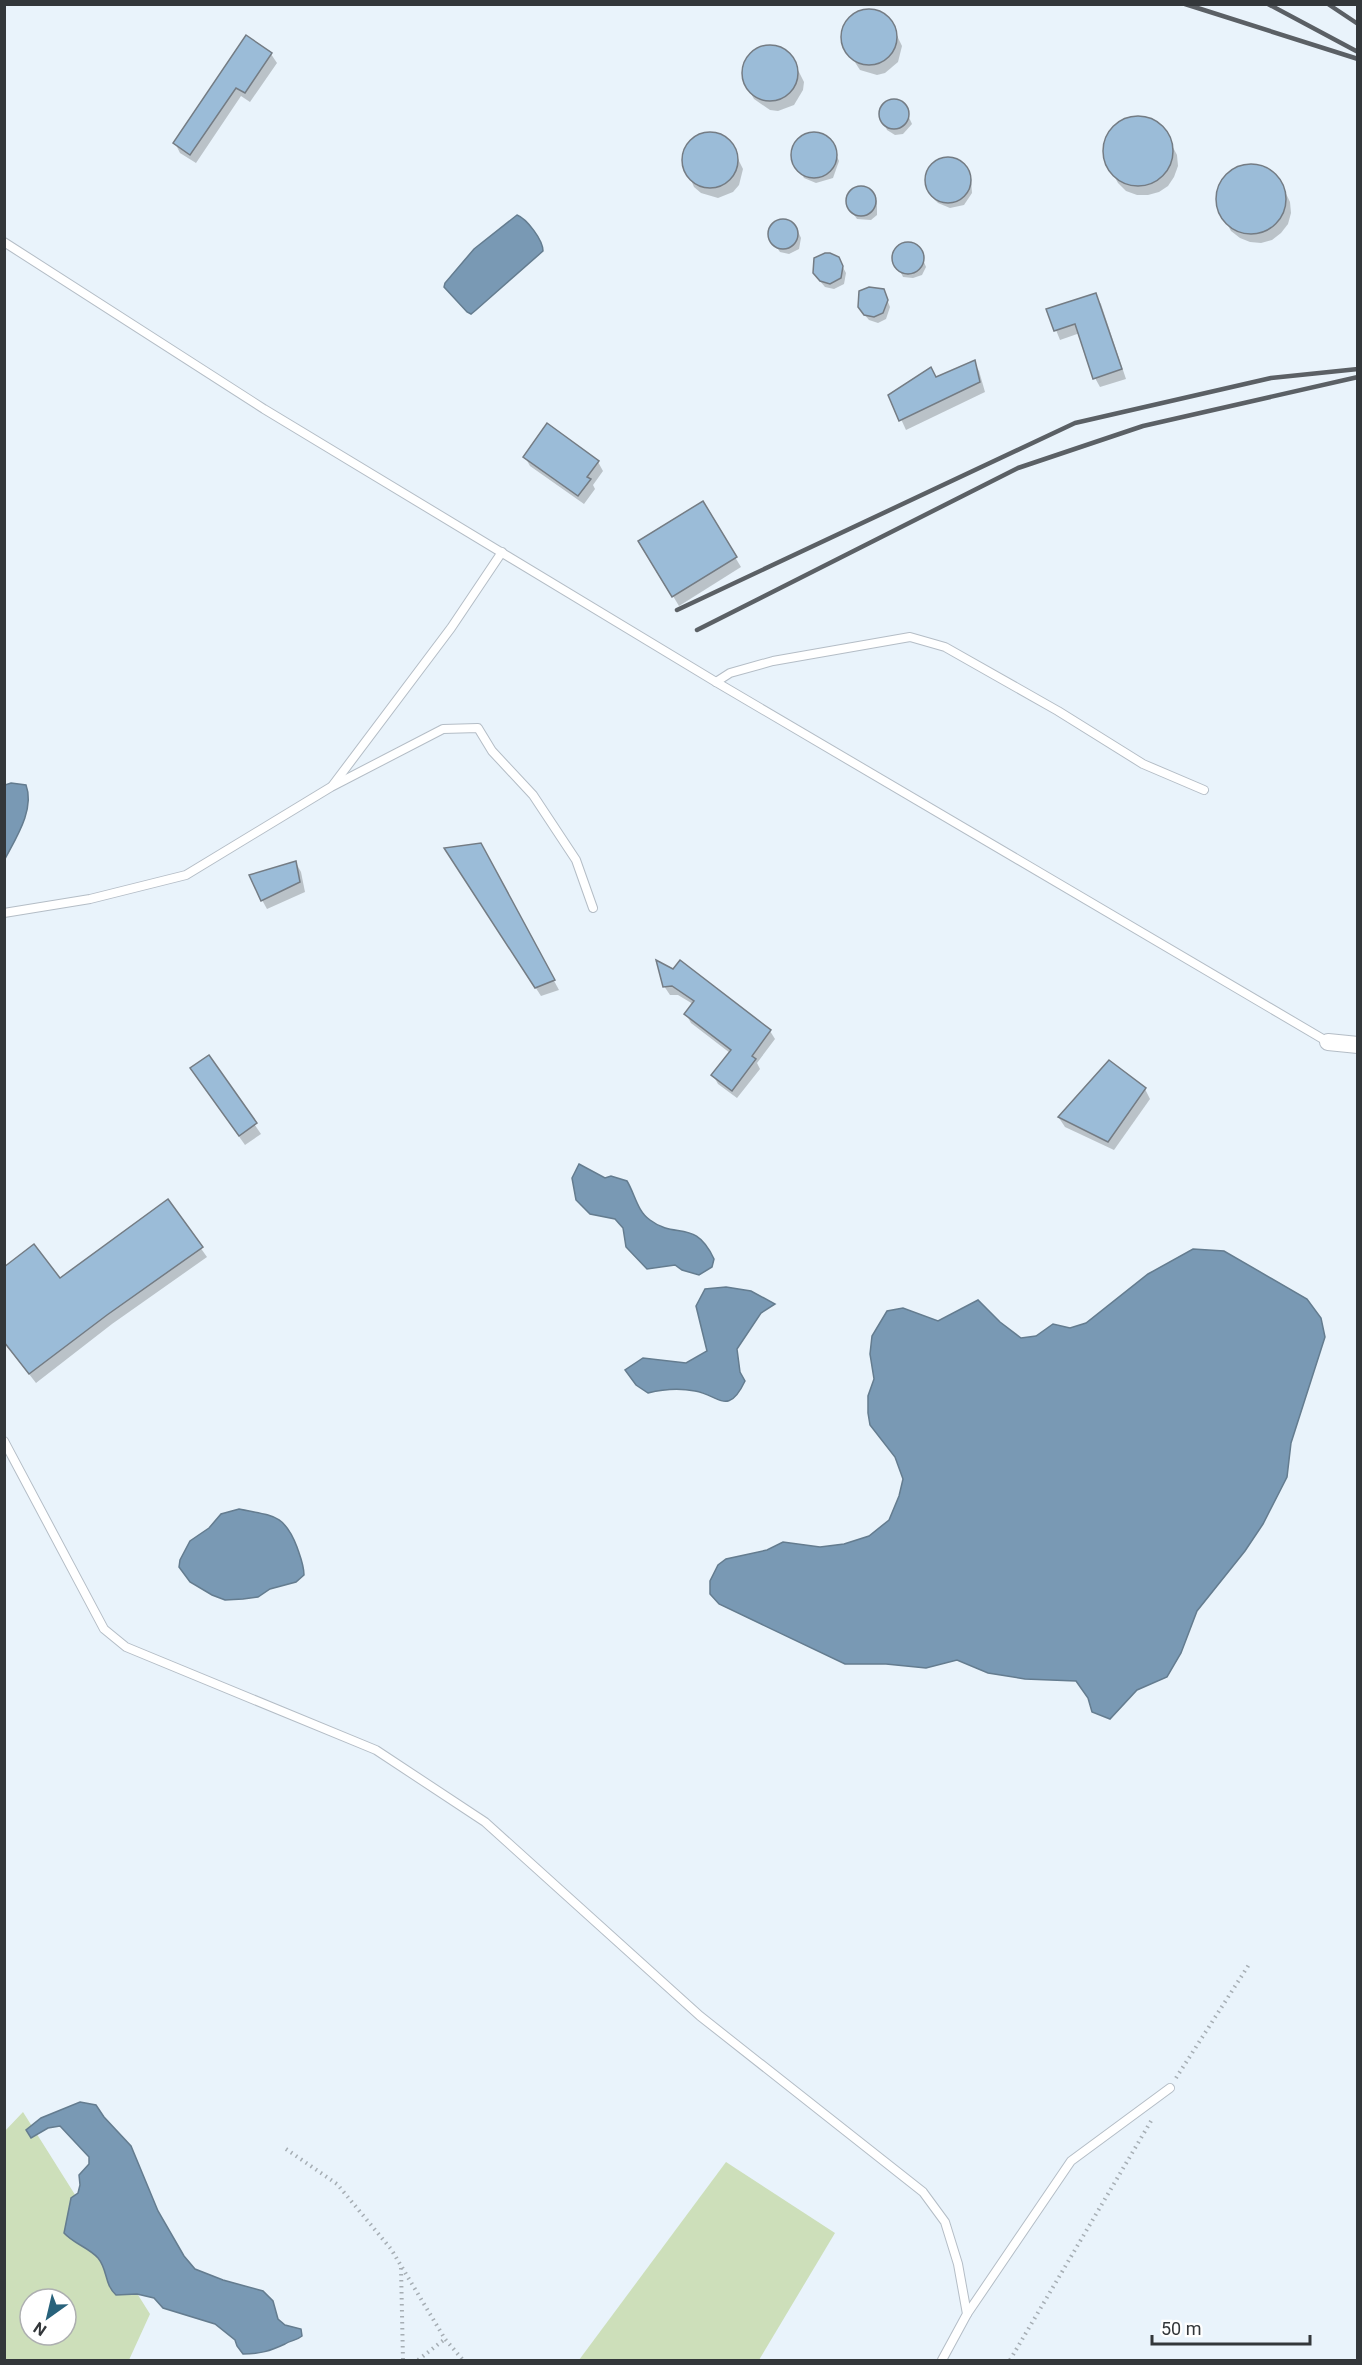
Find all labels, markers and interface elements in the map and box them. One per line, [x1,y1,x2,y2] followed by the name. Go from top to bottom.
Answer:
[18,2287,78,2347] north arrow
[1152,2308,1310,2346] scale bar
[30,2318,50,2340] text: N
[1161,2318,1201,2339] text: 50 m

